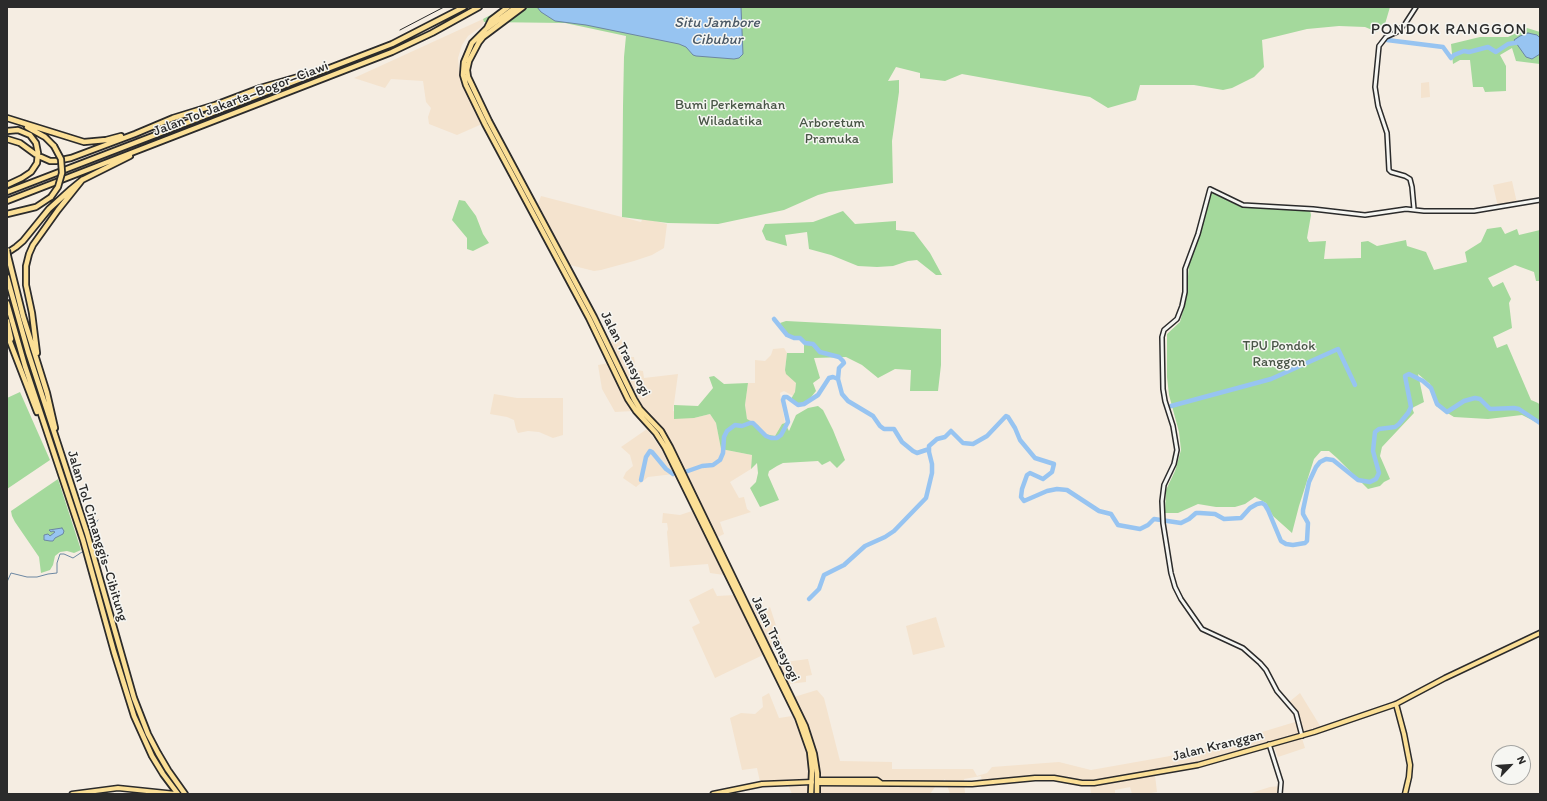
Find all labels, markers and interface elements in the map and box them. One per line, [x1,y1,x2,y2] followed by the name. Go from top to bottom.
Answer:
[674,14,760,49] water label: Situ Jambore Cibubur
[1371,20,1527,40] district label: PONDOK RANGGON
[151,58,331,140] street label: Jalan Tol Jakarta–Bogor–Ciawi
[675,97,785,130] park label: Bumi Perkemahan Wiladatika
[799,115,865,148] park label: Arboretum Pramuka
[596,309,654,399] street label: Jalan Transyogi
[1243,338,1315,370] park label: TPU Pondok Ranggon
[63,448,131,624] street label: Jalan Tol Cimanggis–Cibitung
[747,593,803,685] street label: Jalan Transyogi
[1171,727,1265,765] street label: Jalan Kranggan
[1491,745,1531,785] north arrow
[1514,754,1529,766] text: N

